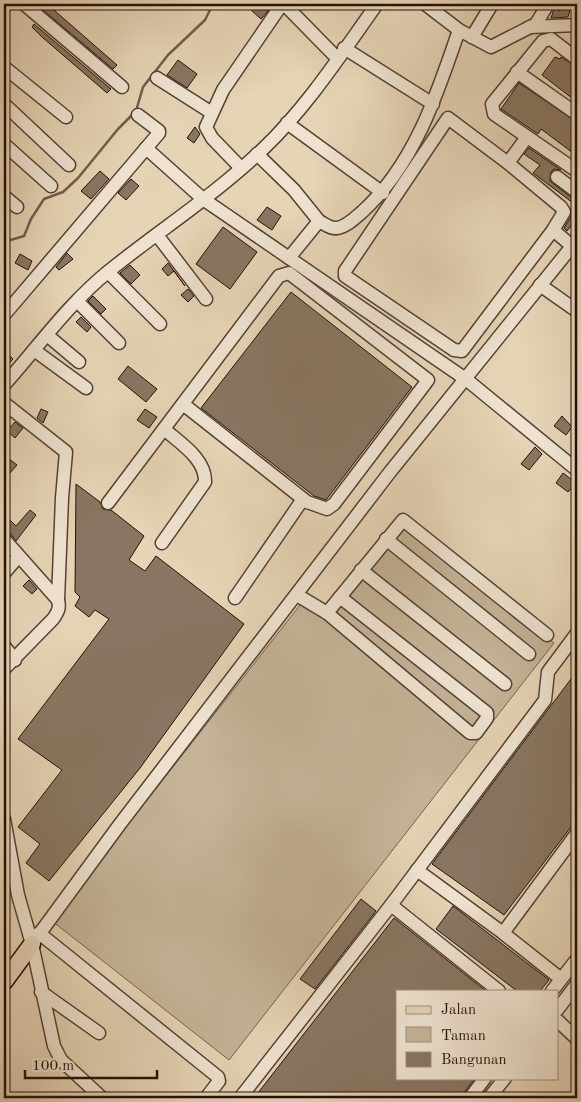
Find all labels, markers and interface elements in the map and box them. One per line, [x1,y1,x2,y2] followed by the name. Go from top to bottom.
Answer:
[396,990,558,1080] legend
[441,1003,476,1018] text: Jalan
[441,1029,486,1044] text: Taman
[25,1047,158,1079] scale bar
[441,1053,507,1068] text: Bangunan
[32,1059,74,1074] text: 100 m

